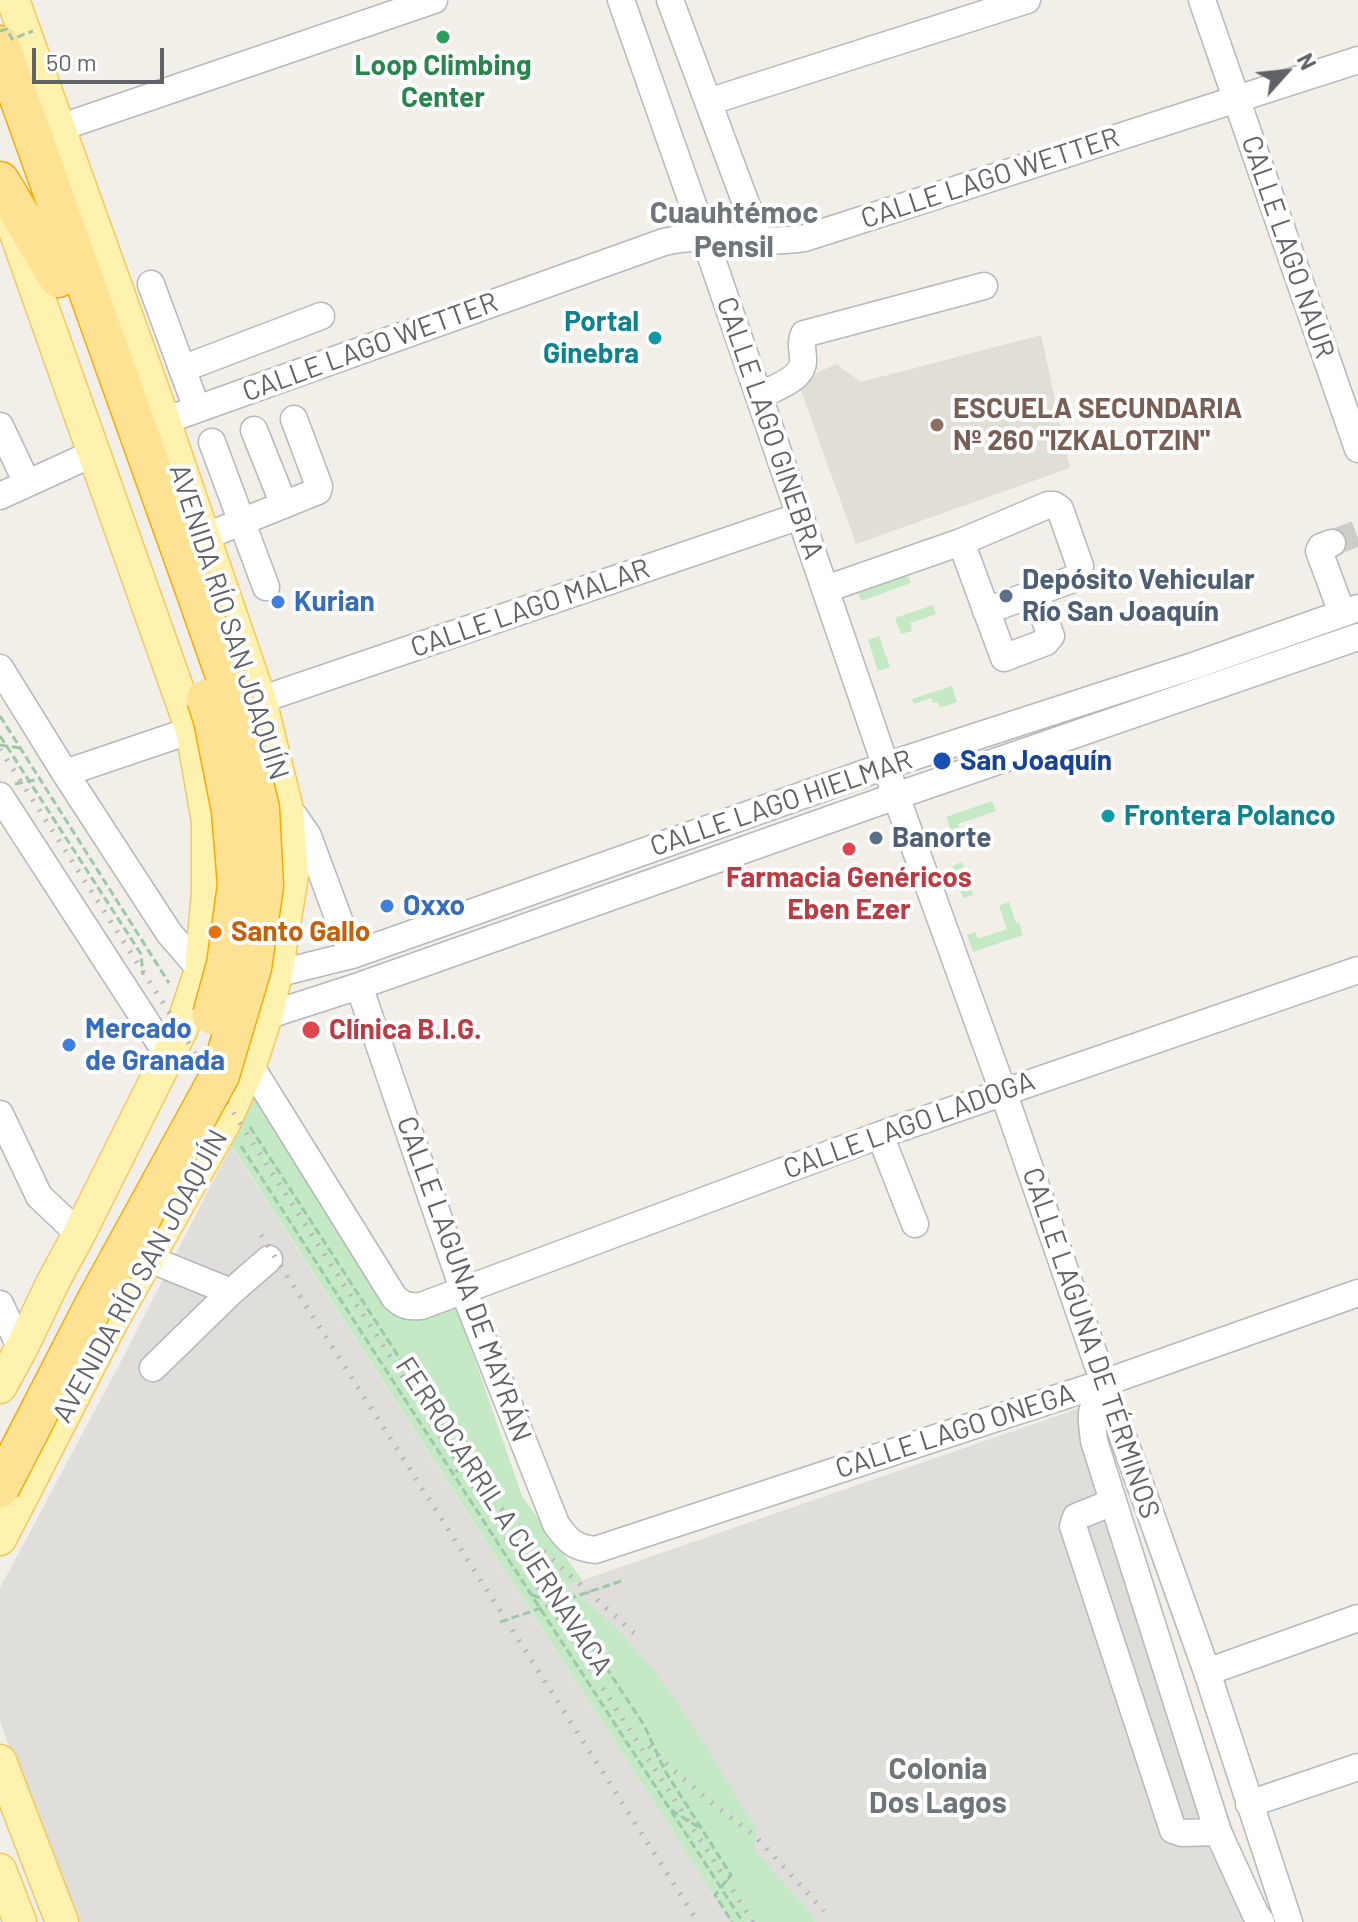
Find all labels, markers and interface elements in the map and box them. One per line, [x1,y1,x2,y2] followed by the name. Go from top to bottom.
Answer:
[434,28,452,46] marker: Loop Climbing Center
[36,32,168,82] scale bar
[1246,32,1326,112] north arrow
[46,47,97,76] text: 50 m
[355,49,531,115] place label: Loop Climbing Center
[1292,49,1322,74] text: N
[857,120,1123,236] street label: CALLE LAGO WETTER
[1234,131,1342,363] street label: CALLE LAGO NAUR
[650,195,818,266] district label: Cuauhtémoc Pensil
[238,285,502,409] street label: CALLE LAGO WETTER
[709,293,831,563] street label: CALLE LAGO GINEBRA
[543,305,639,371] place label: Portal Ginebra
[646,329,664,347] marker: Portal Ginebra
[953,392,1242,458] place label: ESCUELA SECUNDARIA Nº 260 "IZKALOTZIN"
[928,416,946,434] marker: ESCUELA SECUNDARIA Nº 260 "IZKALOTZIN"
[162,460,296,784] street label: AVENIDA RÍO SAN JOAQUÍN
[406,551,654,665] street label: CALLE LAGO MALAR
[1022,563,1255,629] place label: Depósito Vehicular Río San Joaquín
[294,585,375,619] place label: Kurian
[997,587,1015,605] marker: Depósito Vehicular Río San Joaquín
[269,593,287,611] marker: Kurian
[646,742,916,864] street label: CALLE LAGO HIELMAR
[960,744,1112,778] place label: San Joaquín
[931,750,953,772] marker: San Joaquín
[1124,799,1336,833] place label: Frontera Polanco
[1099,807,1117,825] marker: Frontera Polanco
[892,821,992,855] place label: Banorte
[867,829,885,847] marker: Banorte
[840,840,858,858] marker: Farmacia Genéricos Eben Ezer
[726,861,972,927] place label: Farmacia Genéricos Eben Ezer
[403,889,465,923] place label: Oxxo
[378,897,396,915] marker: Oxxo
[231,915,370,949] place label: Santo Gallo
[206,923,224,941] marker: Santo Gallo
[85,1012,225,1078] place label: Mercado de Granada
[329,1013,482,1047] place label: Clínica B.I.G.
[300,1019,322,1041] marker: Clínica B.I.G.
[60,1036,78,1054] marker: Mercado de Granada
[779,1064,1039,1186] street label: CALLE LAGO LADOGA
[389,1112,539,1446] street label: CALLE LAGUNA DE MAYRÁN
[45,1124,235,1428] street label: AVENIDA RÍO SAN JOAQUÍN
[1015,1163,1167,1523] street label: CALLE LAGUNA DE TÉRMINOS
[388,1351,620,1681] street label: FERROCARRIL A CUERNAVACA
[831,1377,1079,1485] street label: CALLE LAGO ONEGA
[869,1751,1007,1822] district label: Colonia Dos Lagos

